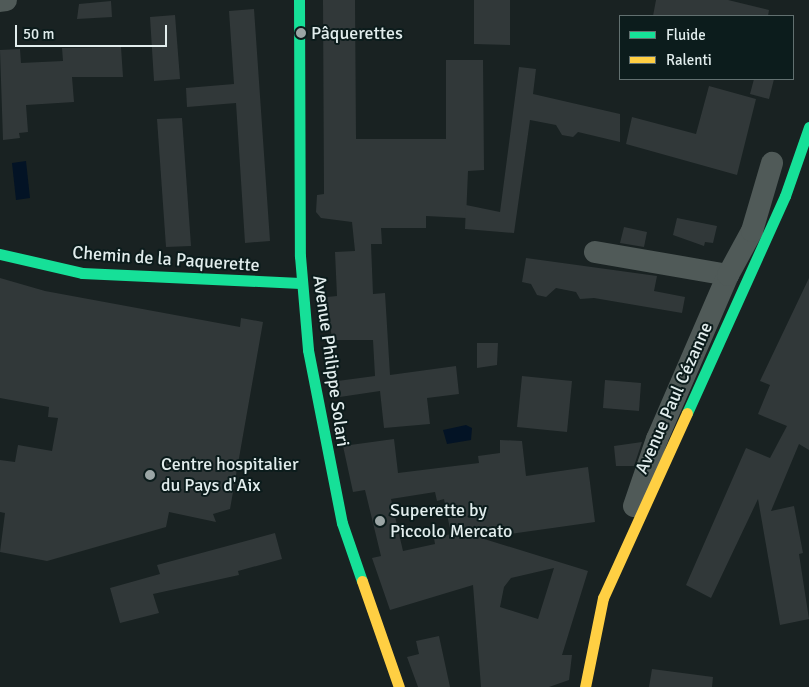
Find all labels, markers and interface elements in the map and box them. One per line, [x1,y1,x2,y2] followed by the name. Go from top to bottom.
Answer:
[18,15,170,47] scale bar
[619,15,794,80] legend
[311,22,403,44] place label: Pâquerettes
[23,25,54,43] text: 50 m
[666,26,706,44] text: Fluide
[295,27,307,39] marker: Pâquerettes
[666,51,712,69] text: Ralenti
[72,242,260,276] street label: Chemin de la Paquerette
[308,274,354,448] street label: Avenue Philippe Solari
[631,319,717,477] street label: Avenue Paul Cézanne
[161,454,299,496] place label: Centre hospitalier du Pays d'Aix
[143,468,157,482] marker: Centre hospitalier du Pays d'Aix
[390,500,512,542] place label: Superette by Piccolo Mercato
[374,515,386,527] marker: Superette by Piccolo Mercato

